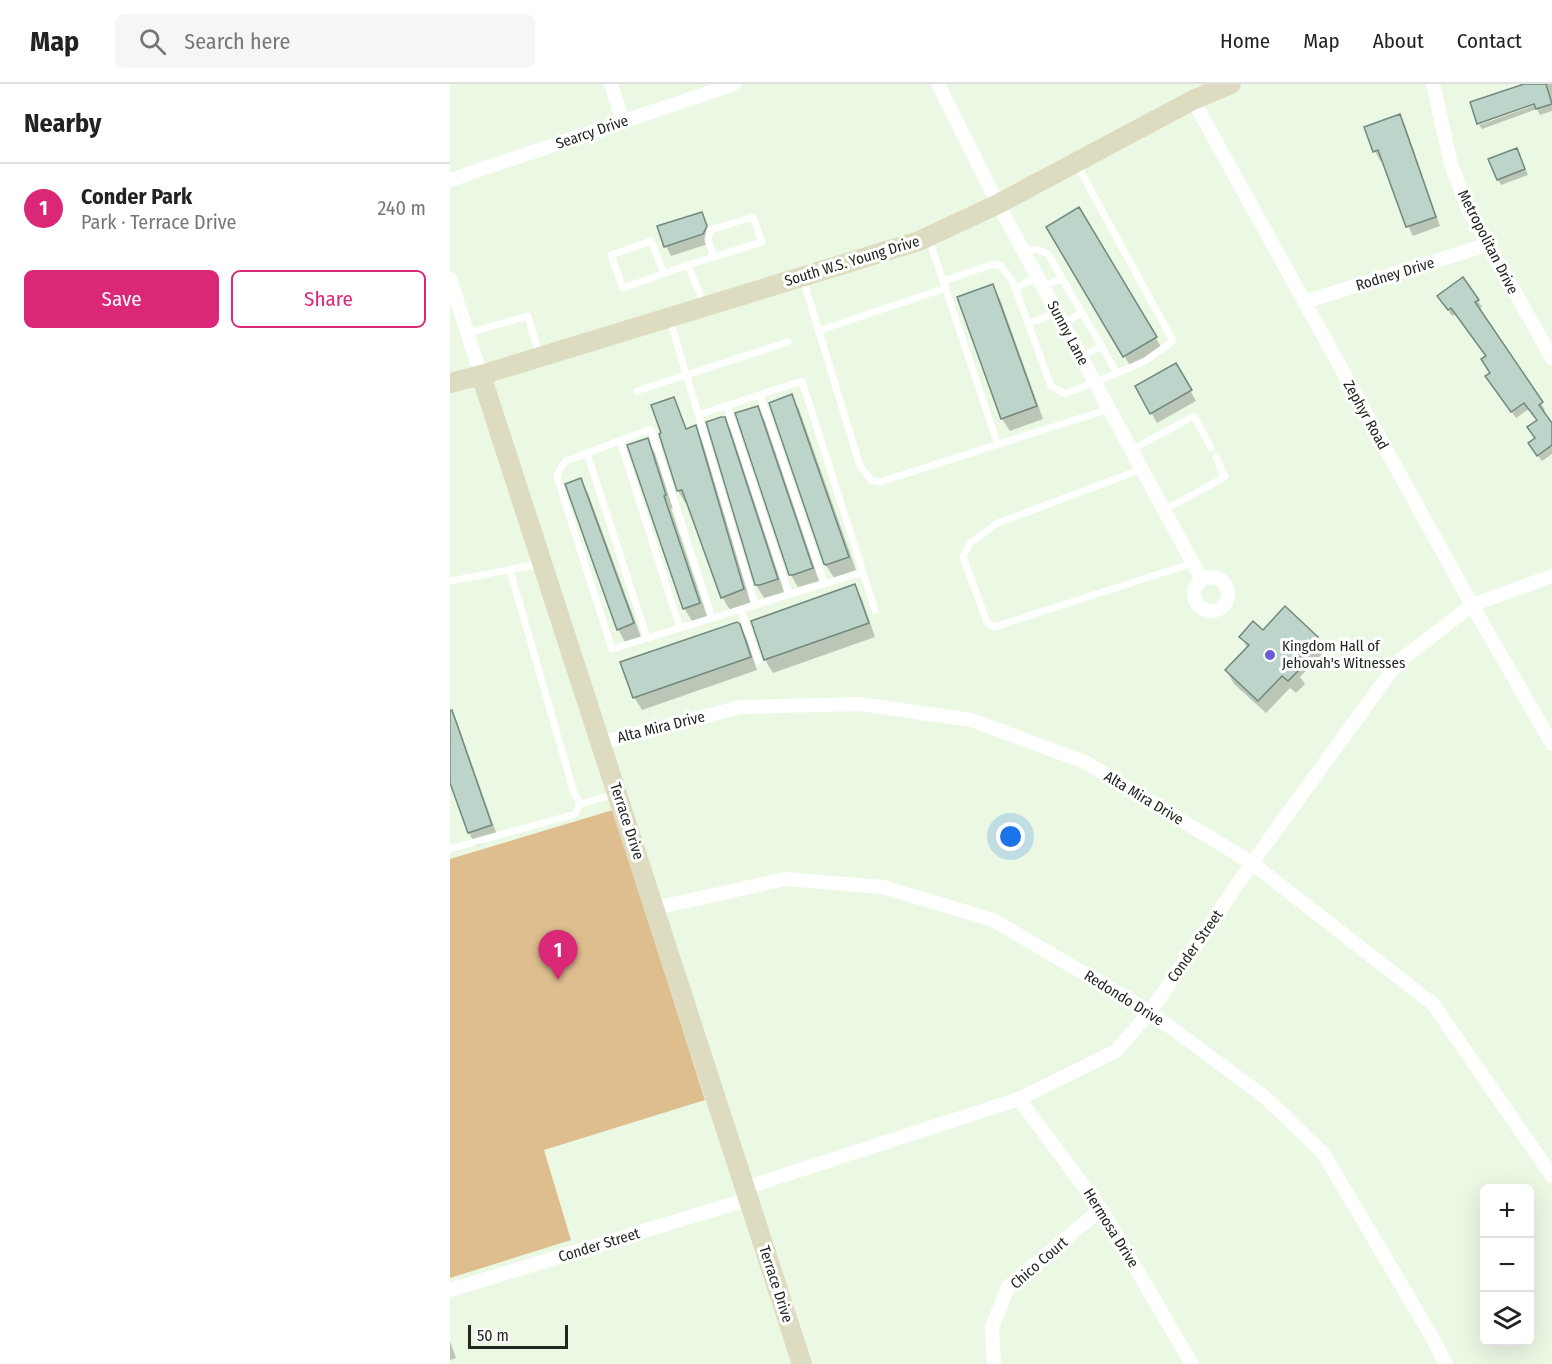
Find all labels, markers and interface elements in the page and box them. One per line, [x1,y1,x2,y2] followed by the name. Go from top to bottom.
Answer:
[115,14,535,68] search box
[30,25,79,58] text: Map
[136,25,169,58] icon: search
[184,28,290,55] text: Search here
[1220,28,1270,54] text: Home
[1303,28,1340,54] text: Map
[1373,28,1424,54] text: About
[1457,28,1522,54] text: Contact
[24,108,101,139] text: Nearby
[553,111,631,153] street label: Searcy Drive
[81,183,192,210] text: Conder Park
[1454,187,1522,297] street label: Metropolitan Drive
[39,196,48,220] text: 1
[377,196,426,220] text: 240 m
[81,210,236,234] text: Park · Terrace Drive
[782,232,922,290] street label: South W.S. Young Drive
[1354,254,1436,294] street label: Rodney Drive
[24,270,219,328] button: Save
[231,270,426,328] button: Share
[1044,298,1092,368] street label: Sunny Lane
[1340,377,1392,453] street label: Zephyr Road
[1282,637,1405,672] place label: Kingdom Hall of Jehovah's Witnesses
[1263,648,1277,662] marker: Kingdom Hall of Jehovah's Witnesses
[615,707,707,747] street label: Alta Mira Drive
[1101,767,1187,829] street label: Alta Mira Drive
[606,780,648,862] street label: Terrace Drive
[996,822,1025,851] your location
[1163,906,1227,986] street label: Conder Street
[538,930,578,980] pin: 1
[1081,966,1167,1030] street label: Redondo Drive
[1480,1184,1534,1346] map controls
[1480,1184,1534,1238] button: +
[1079,1185,1143,1271] street label: Hermosa Drive
[556,1224,642,1266] street label: Conder Street
[1007,1233,1071,1293] street label: Chico Court
[1480,1238,1534,1292] button: −
[755,1243,797,1325] street label: Terrace Drive
[1480,1292,1534,1346] button: layers
[468,1322,568,1350] scale bar
[477,1326,509,1345] text: 50 m

